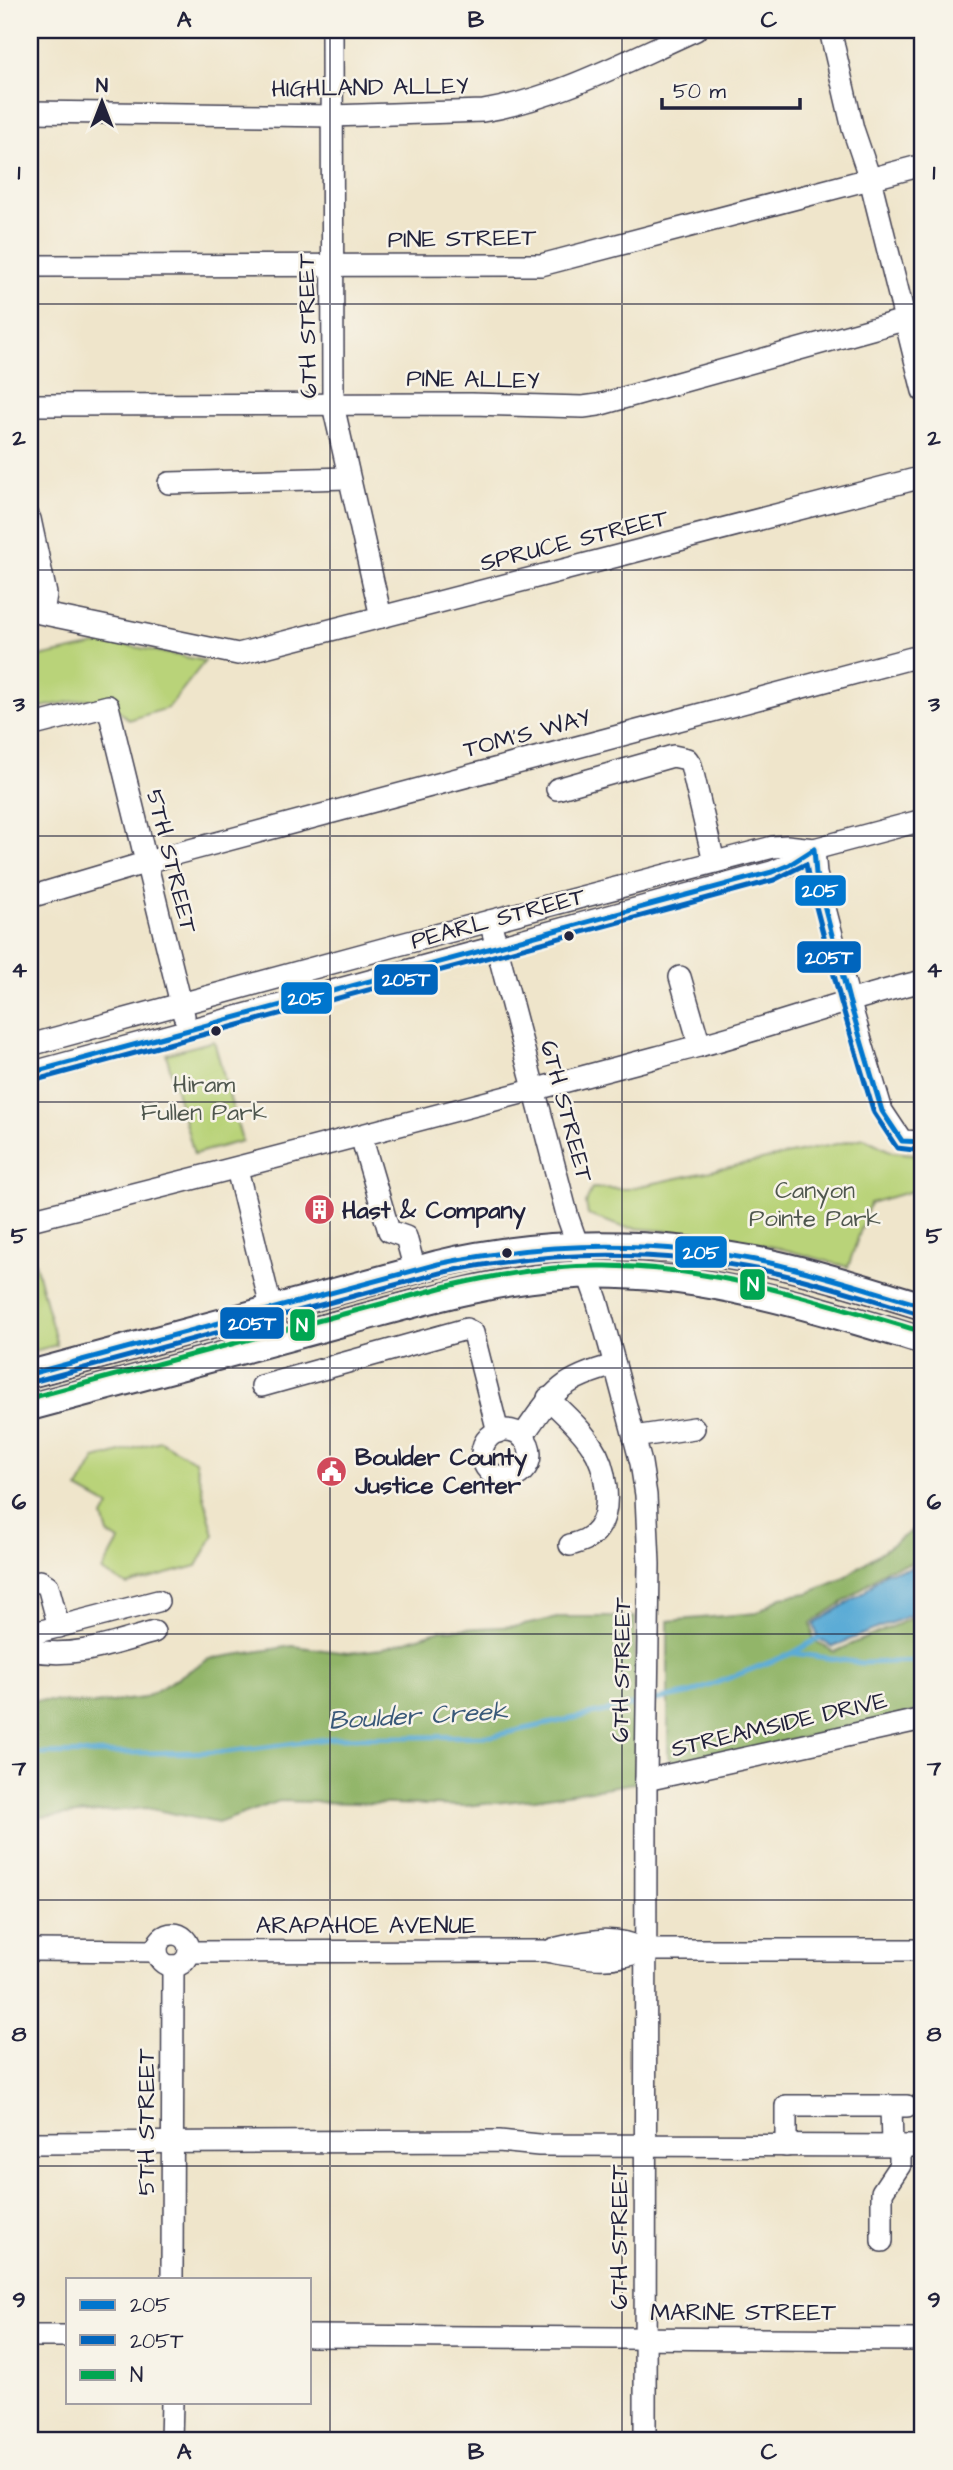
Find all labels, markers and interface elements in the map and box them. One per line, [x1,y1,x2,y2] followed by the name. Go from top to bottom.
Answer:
[177,4,192,36] text: A
[468,4,485,36] text: B
[761,4,778,36] text: C
[66,66,136,136] north arrow
[662,66,801,110] scale bar
[271,69,469,107] street label: HIGHLAND ALLEY
[96,73,108,100] text: N
[673,77,727,106] text: 50 m
[18,156,21,188] text: 1
[933,156,936,188] text: 1
[387,221,537,257] street label: PINE STREET
[290,253,326,399] street label: 6TH STREET
[406,362,540,398] street label: PINE ALLEY
[11,422,26,454] text: 2
[926,422,941,454] text: 2
[477,501,672,581] street label: SPRUCE STREET
[12,688,25,720] text: 3
[927,688,940,720] text: 3
[460,701,595,767] street label: TOM'S WAY
[137,786,205,937] street label: 5TH STREET
[794,874,847,907] line badge: 205
[801,878,839,905] text: 205
[407,879,589,959] street label: PEARL STREET
[562,929,576,943] unlabelled marker
[796,940,862,974] line badge: 205T
[804,945,854,972] text: 205T
[11,954,27,986] text: 4
[926,954,942,986] text: 4
[373,963,439,996] line badge: 205T
[381,967,431,994] text: 205T
[280,981,333,1015] line badge: 205
[287,986,325,1013] text: 205
[209,1024,223,1038] unlabelled marker
[531,1037,601,1186] street label: 6TH STREET
[141,1068,267,1130] park label: Hiram Fullen Park
[749,1174,881,1236] park label: Canyon Pointe Park
[302,1193,336,1227] building icon: Hast & Company
[342,1194,527,1230] place label: Hast & Company
[11,1220,28,1252] text: 5
[926,1220,943,1252] text: 5
[674,1235,728,1269] line badge: 205
[682,1240,720,1267] text: 205
[500,1246,514,1260] unlabelled marker
[739,1268,766,1301] line badge: N
[747,1272,759,1299] text: N
[219,1306,285,1340] line badge: 205T
[289,1308,316,1342] line badge: N
[227,1311,277,1338] text: 205T
[296,1313,308,1340] text: N
[354,1441,528,1503] place label: Boulder County Justice Center
[315,1454,349,1488] public building icon: Boulder County Justice Center
[12,1486,27,1518] text: 6
[927,1486,942,1518] text: 6
[604,1597,640,1743] street label: 6TH STREET
[668,1684,891,1766] street label: STREAMSIDE DRIVE
[328,1693,510,1739] water label: Boulder Creek
[11,1752,27,1784] text: 7
[926,1752,942,1784] text: 7
[256,1909,476,1943] street label: ARAPAHOE AVENUE
[12,2018,27,2050] text: 8
[927,2018,942,2050] text: 8
[130,2048,164,2195] street label: 5TH STREET
[603,2164,637,2309] street label: 6TH STREET
[66,2278,312,2404] legend
[12,2284,26,2316] text: 9
[927,2284,941,2316] text: 9
[130,2291,170,2320] text: 205
[650,2296,836,2330] street label: MARINE STREET
[130,2327,184,2356] text: 205T
[130,2361,143,2390] text: N
[177,2436,192,2468] text: A
[468,2436,485,2468] text: B
[761,2436,778,2468] text: C

